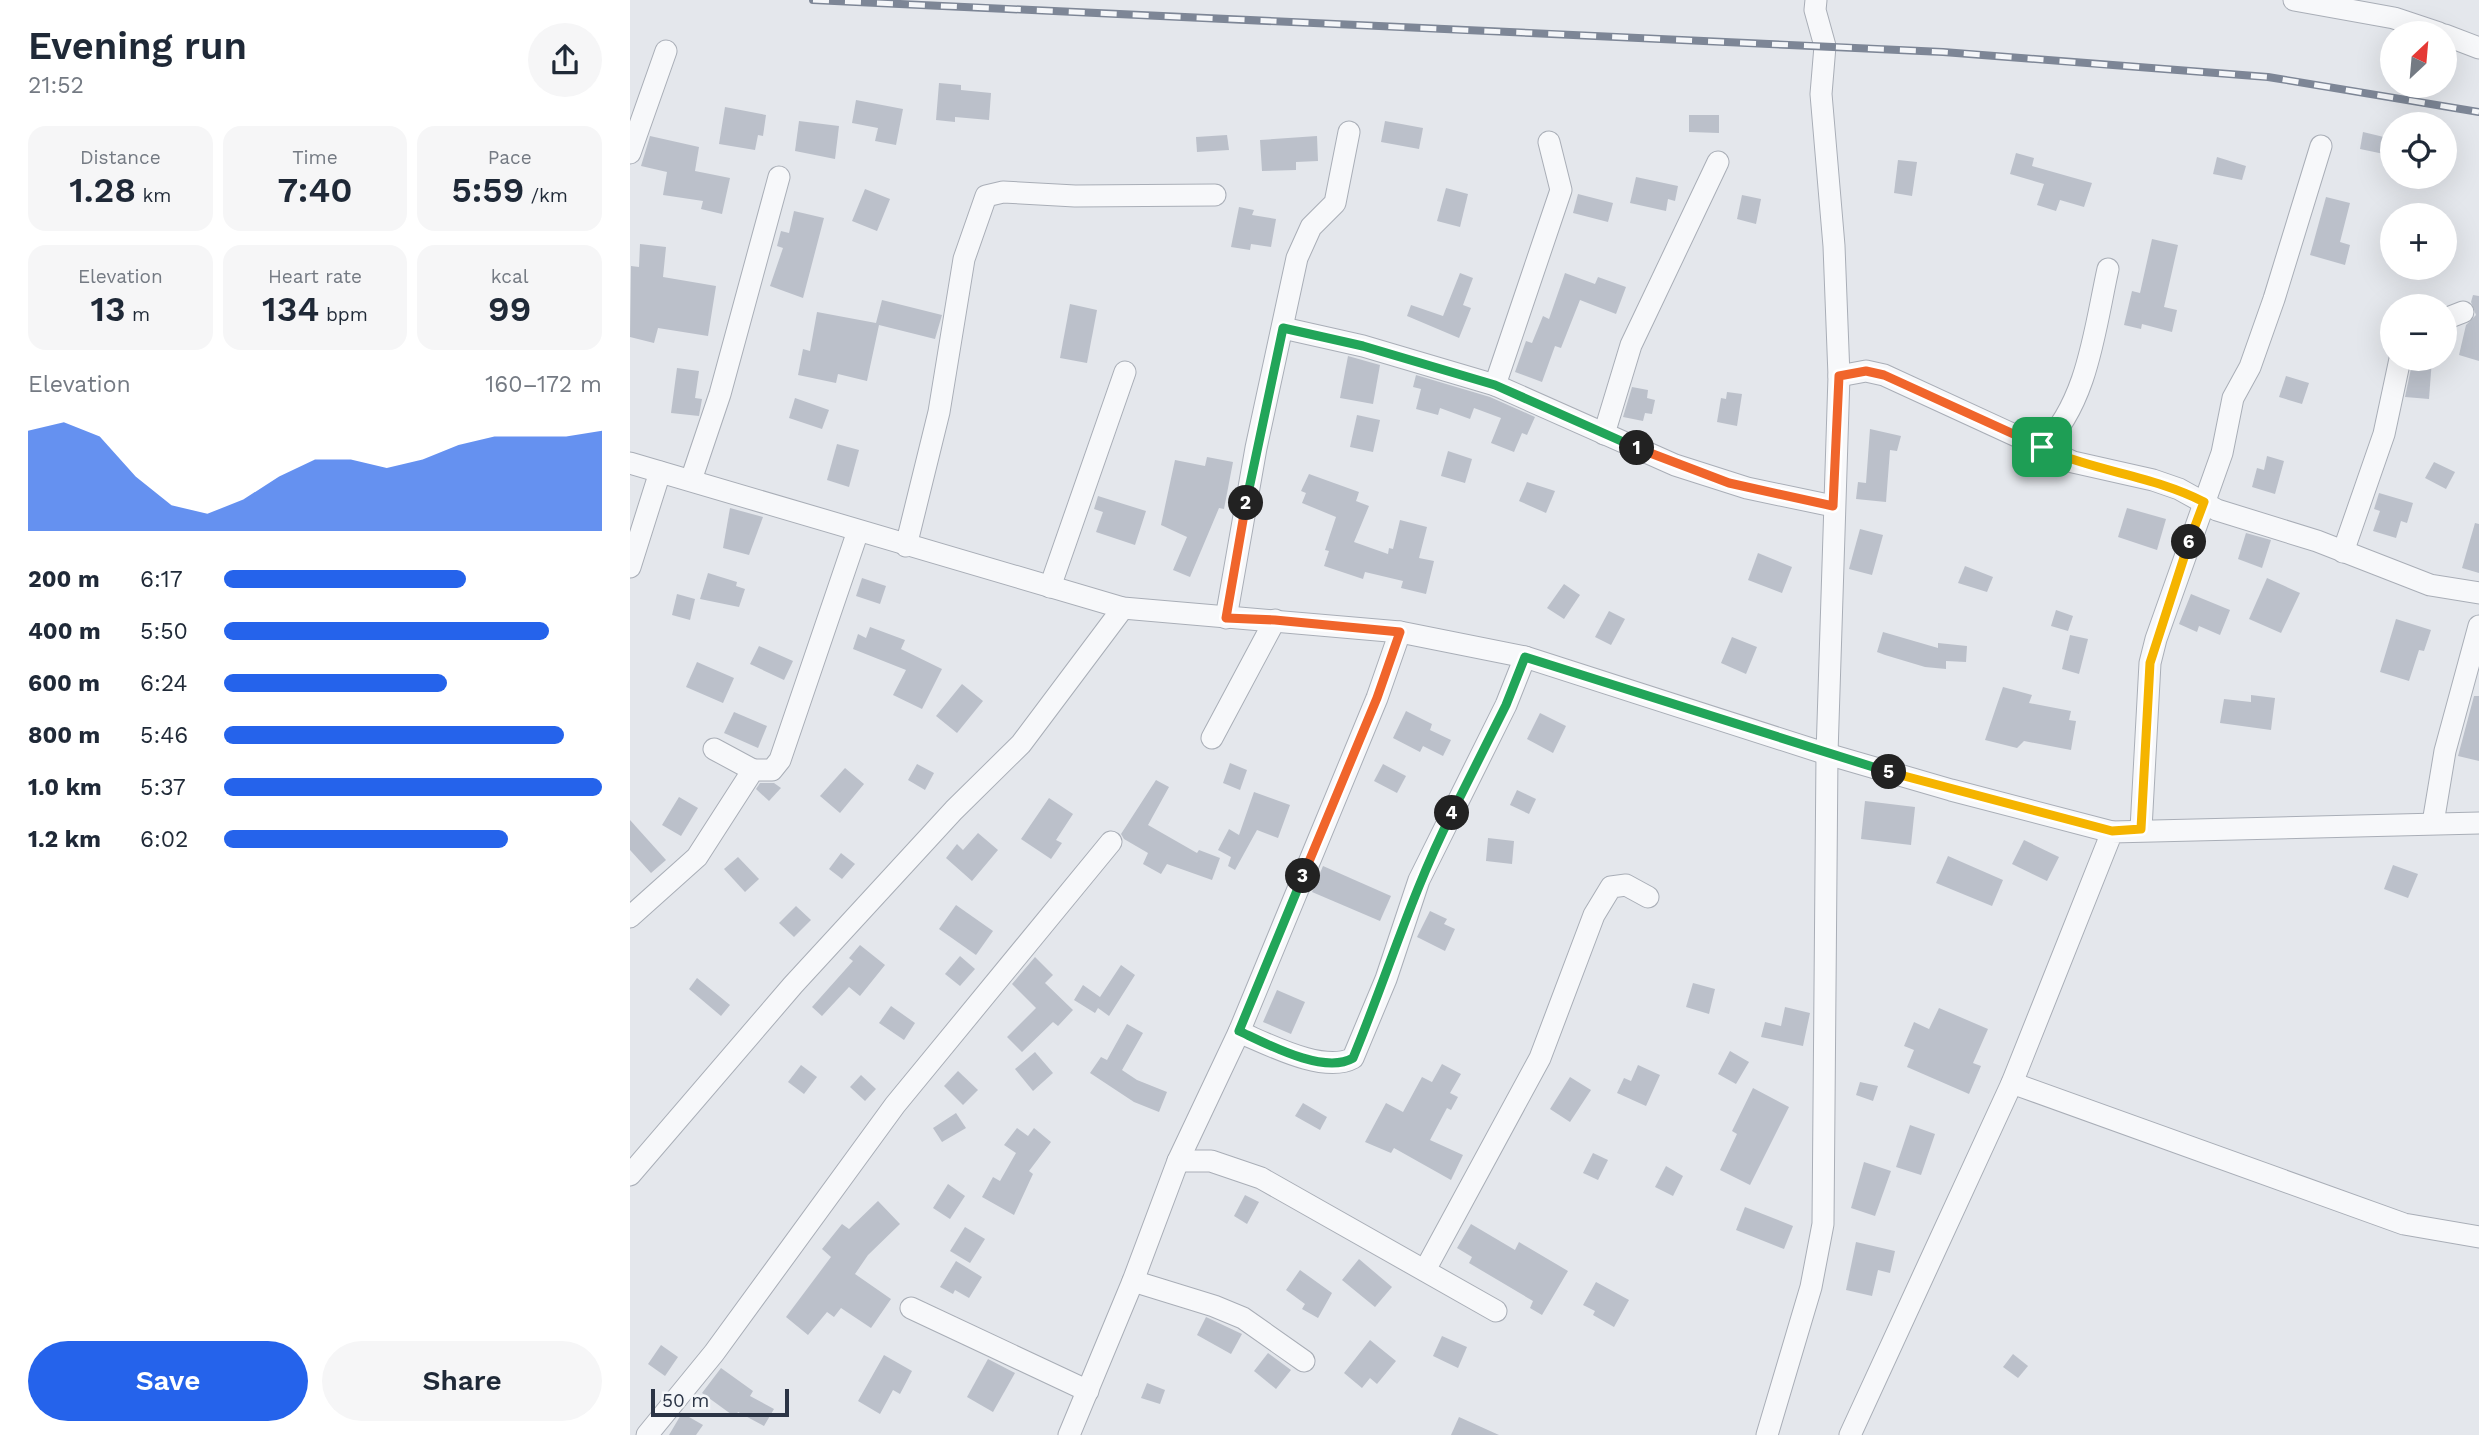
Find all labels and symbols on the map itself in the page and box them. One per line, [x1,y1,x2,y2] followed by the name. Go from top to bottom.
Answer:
[2380,21,2457,98] north arrow
[2012,417,2072,477] pin
[1620,430,1654,466] pin: 1
[1228,486,1264,520] pin: 2
[2172,524,2206,560] pin: 6
[1872,754,1906,790] pin: 5
[1434,796,1470,830] pin: 4
[1286,858,1320,894] pin: 3
[651,1386,789,1418] scale bar

